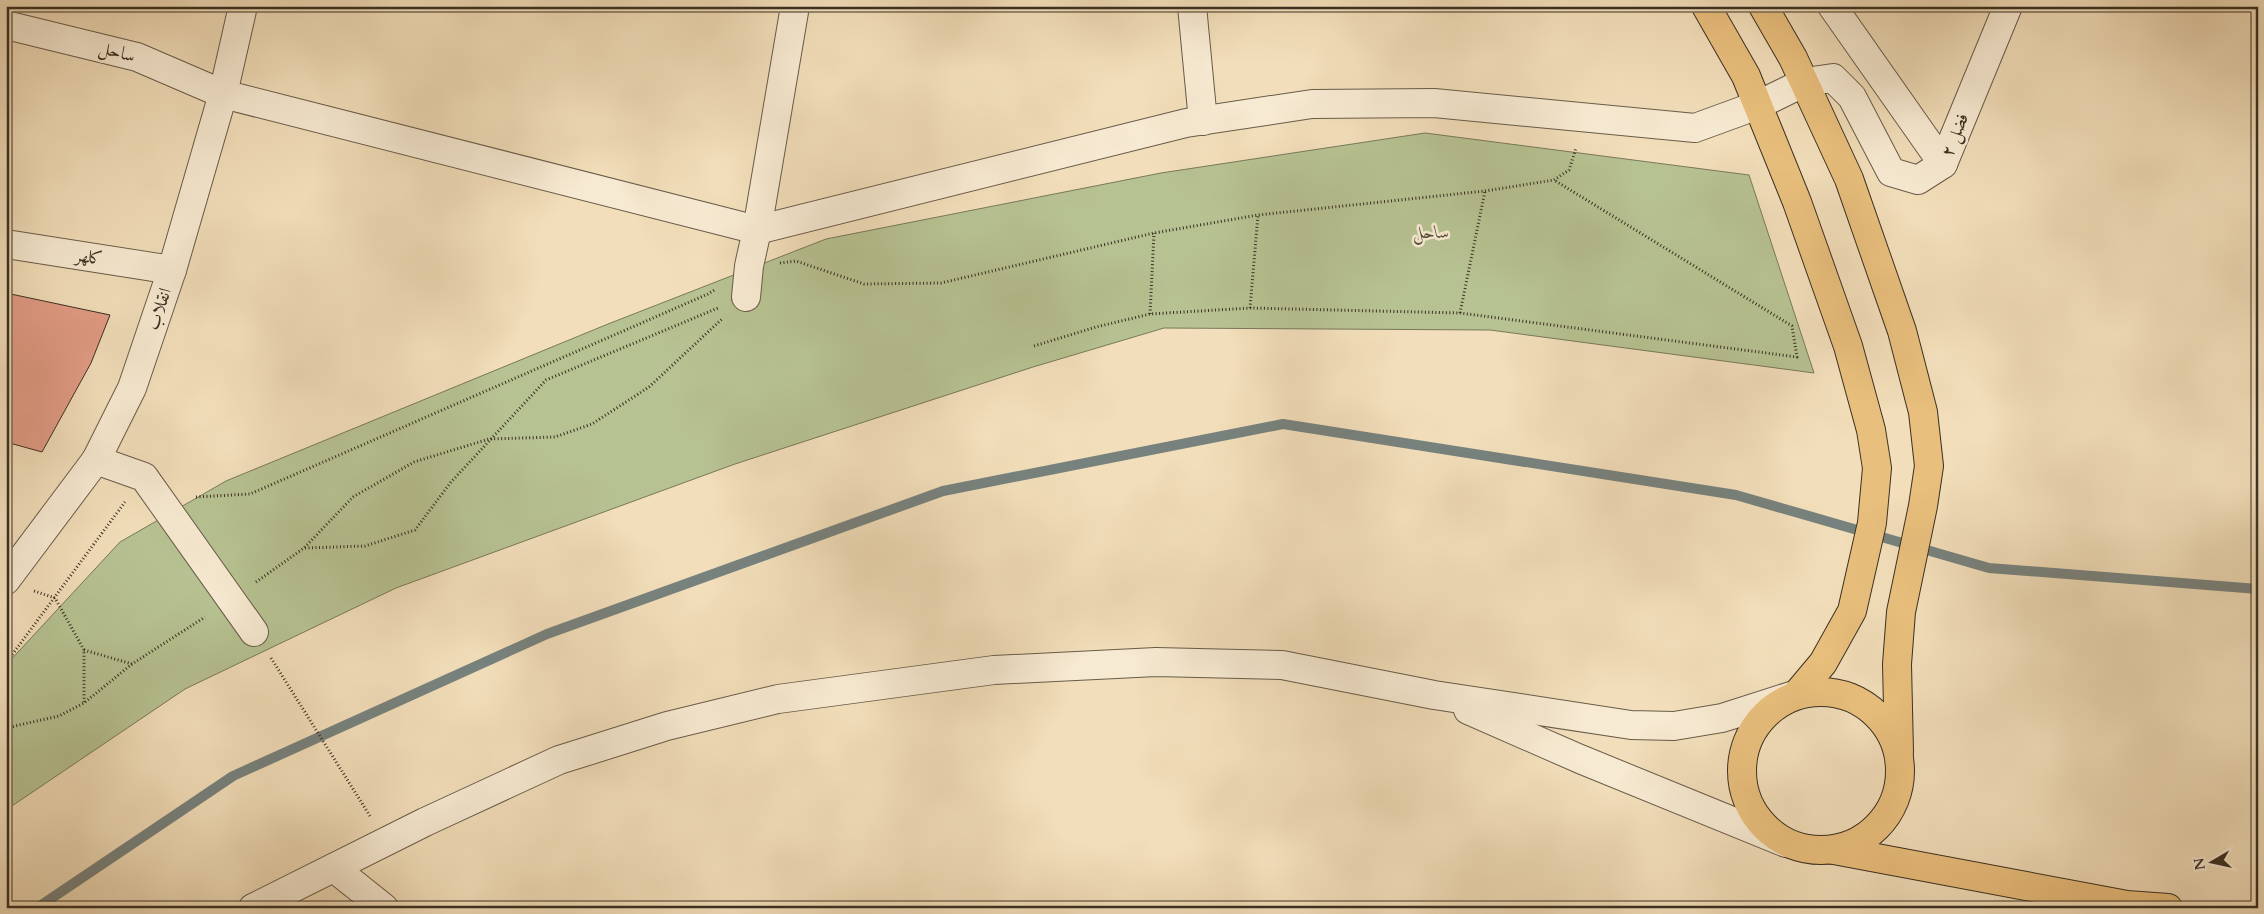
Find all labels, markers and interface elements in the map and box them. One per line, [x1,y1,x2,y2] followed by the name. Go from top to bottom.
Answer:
[96,35,138,69] street label: ساحل
[1935,109,1975,161] street label: فضل ۲
[1413,220,1449,245] park label: ساحل
[72,242,104,271] street label: کلهر
[140,284,178,334] street label: انقلاب
[2186,836,2236,886] north arrow
[2189,856,2210,871] text: N

